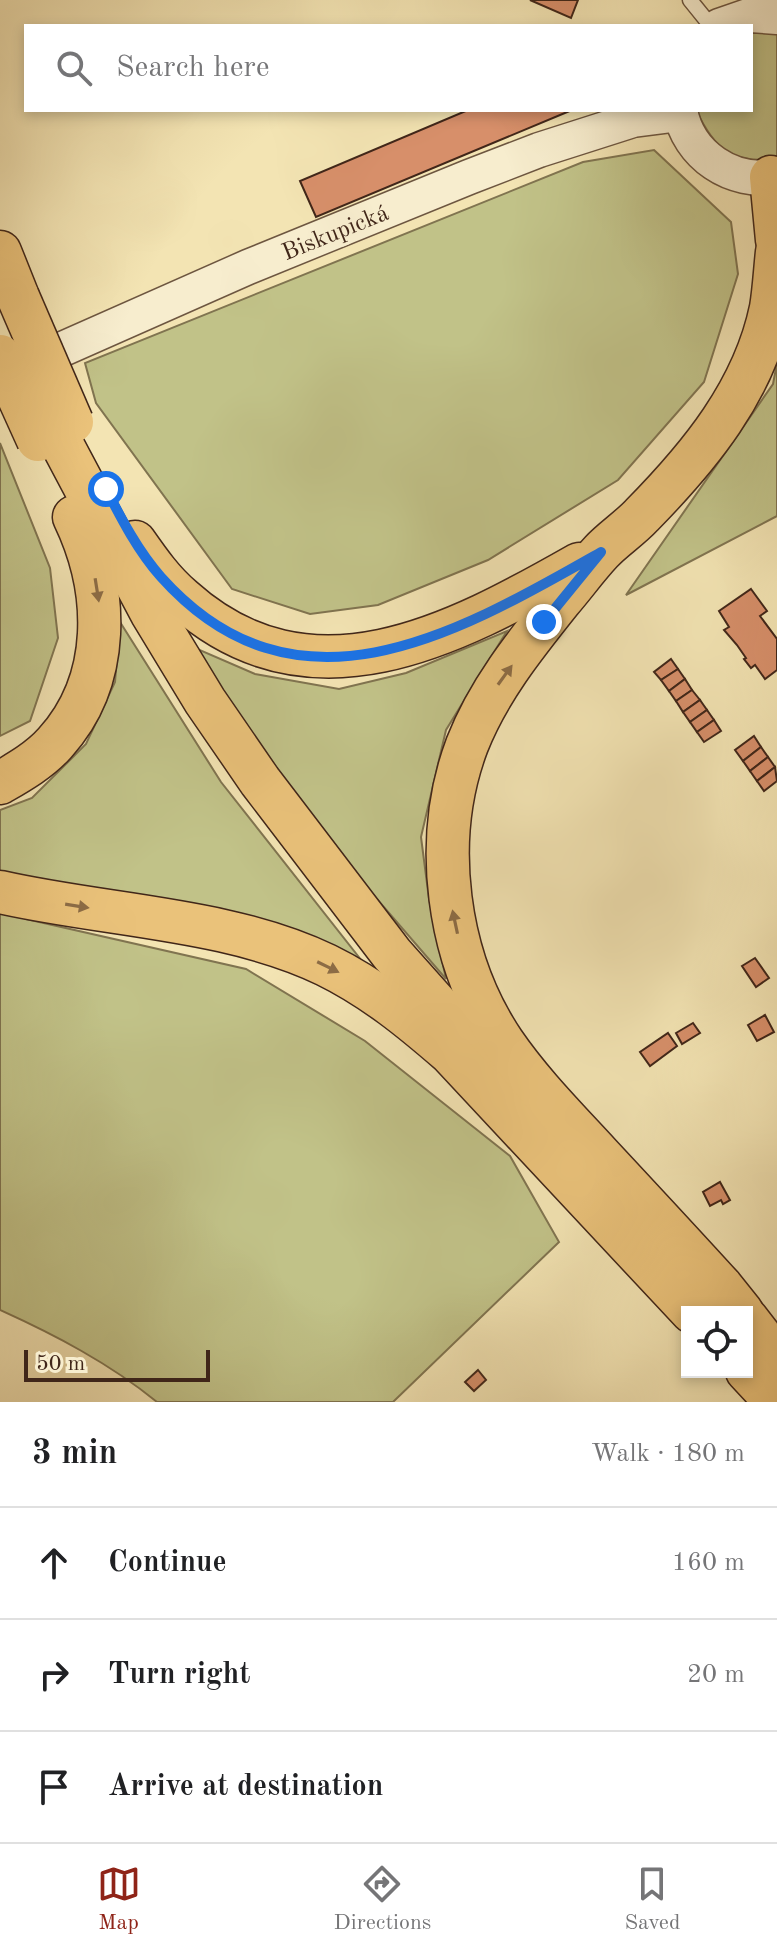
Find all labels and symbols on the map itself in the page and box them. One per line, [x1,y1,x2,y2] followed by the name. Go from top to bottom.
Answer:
[279,202,393,266] street label: Biskupická
[88,471,124,507] route start
[91,578,104,603] one-way arrow
[526,604,562,640] route end
[497,664,513,685] one-way arrow
[64,901,89,913] one-way arrow
[448,910,461,935] one-way arrow
[317,961,340,974] one-way arrow
[24,1346,210,1382] scale bar

